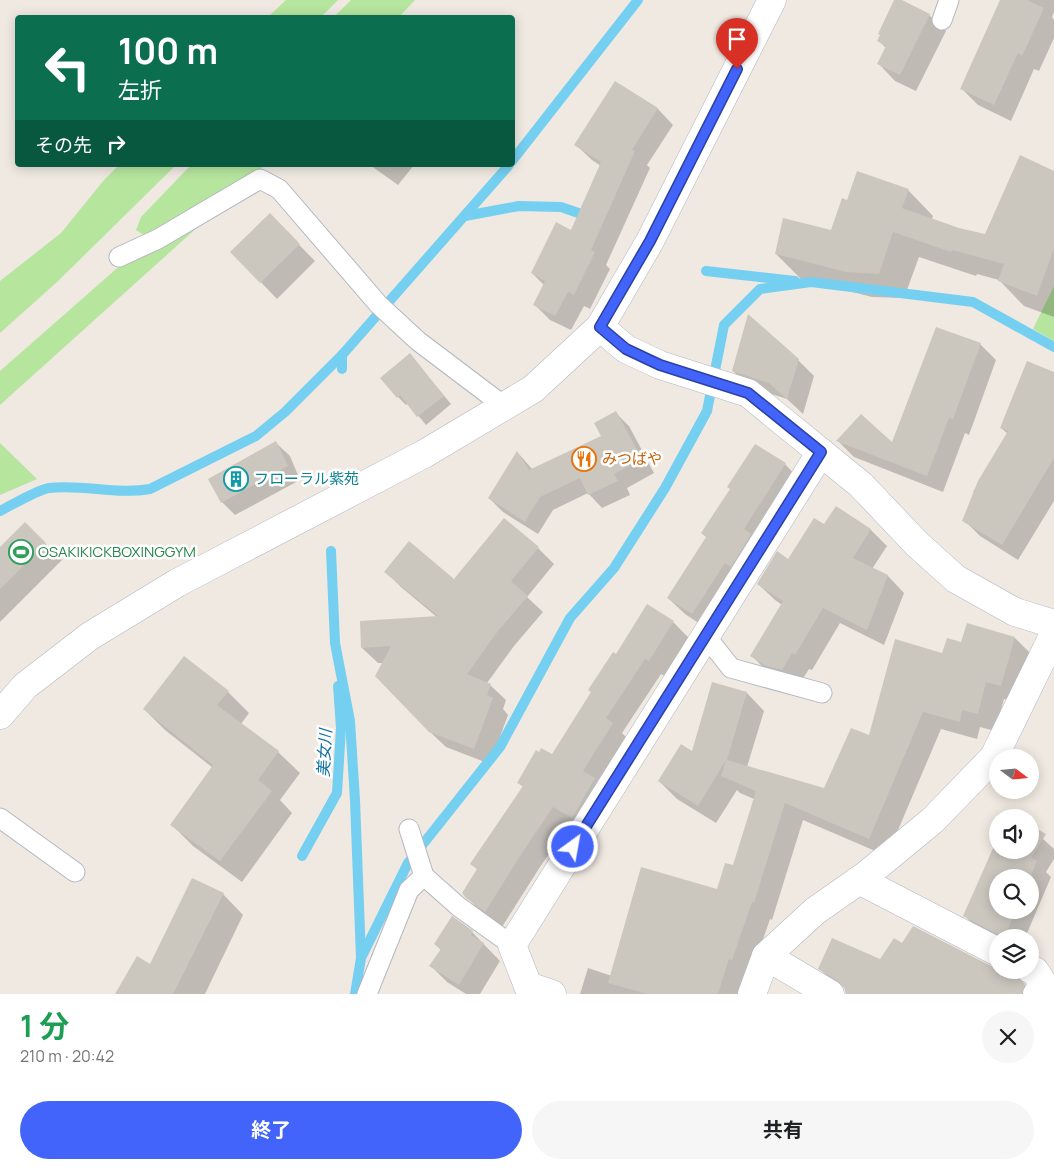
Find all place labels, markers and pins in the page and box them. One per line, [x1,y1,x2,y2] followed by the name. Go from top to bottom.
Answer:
[716,18,758,69] pin
[571,446,597,472] restaurant icon: みつばや
[602,448,662,469] place label: みつばや
[223,466,249,492] building icon: フローラル紫苑
[254,468,359,489] place label: フローラル紫苑
[8,539,34,565] sports icon: OSAKIKICKBOXINGGYM
[38,541,196,562] place label: OSAKIKICKBOXINGGYM

